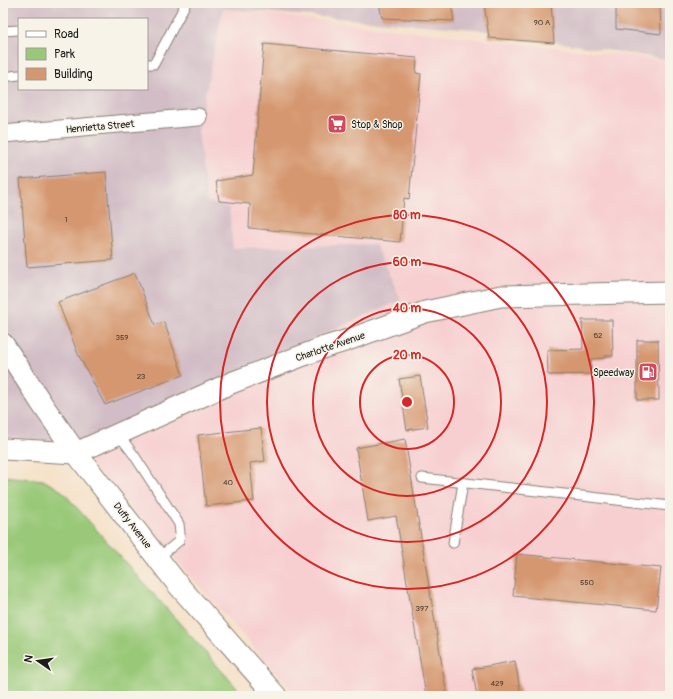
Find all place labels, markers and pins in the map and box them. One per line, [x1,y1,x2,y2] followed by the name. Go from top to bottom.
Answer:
[326,113,348,135] supermarket icon: Stop & Shop
[351,119,403,131] place label: Stop & Shop
[637,361,659,383] fuel station icon: Speedway
[593,367,635,379] place label: Speedway
[400,395,414,409] centre of rings

